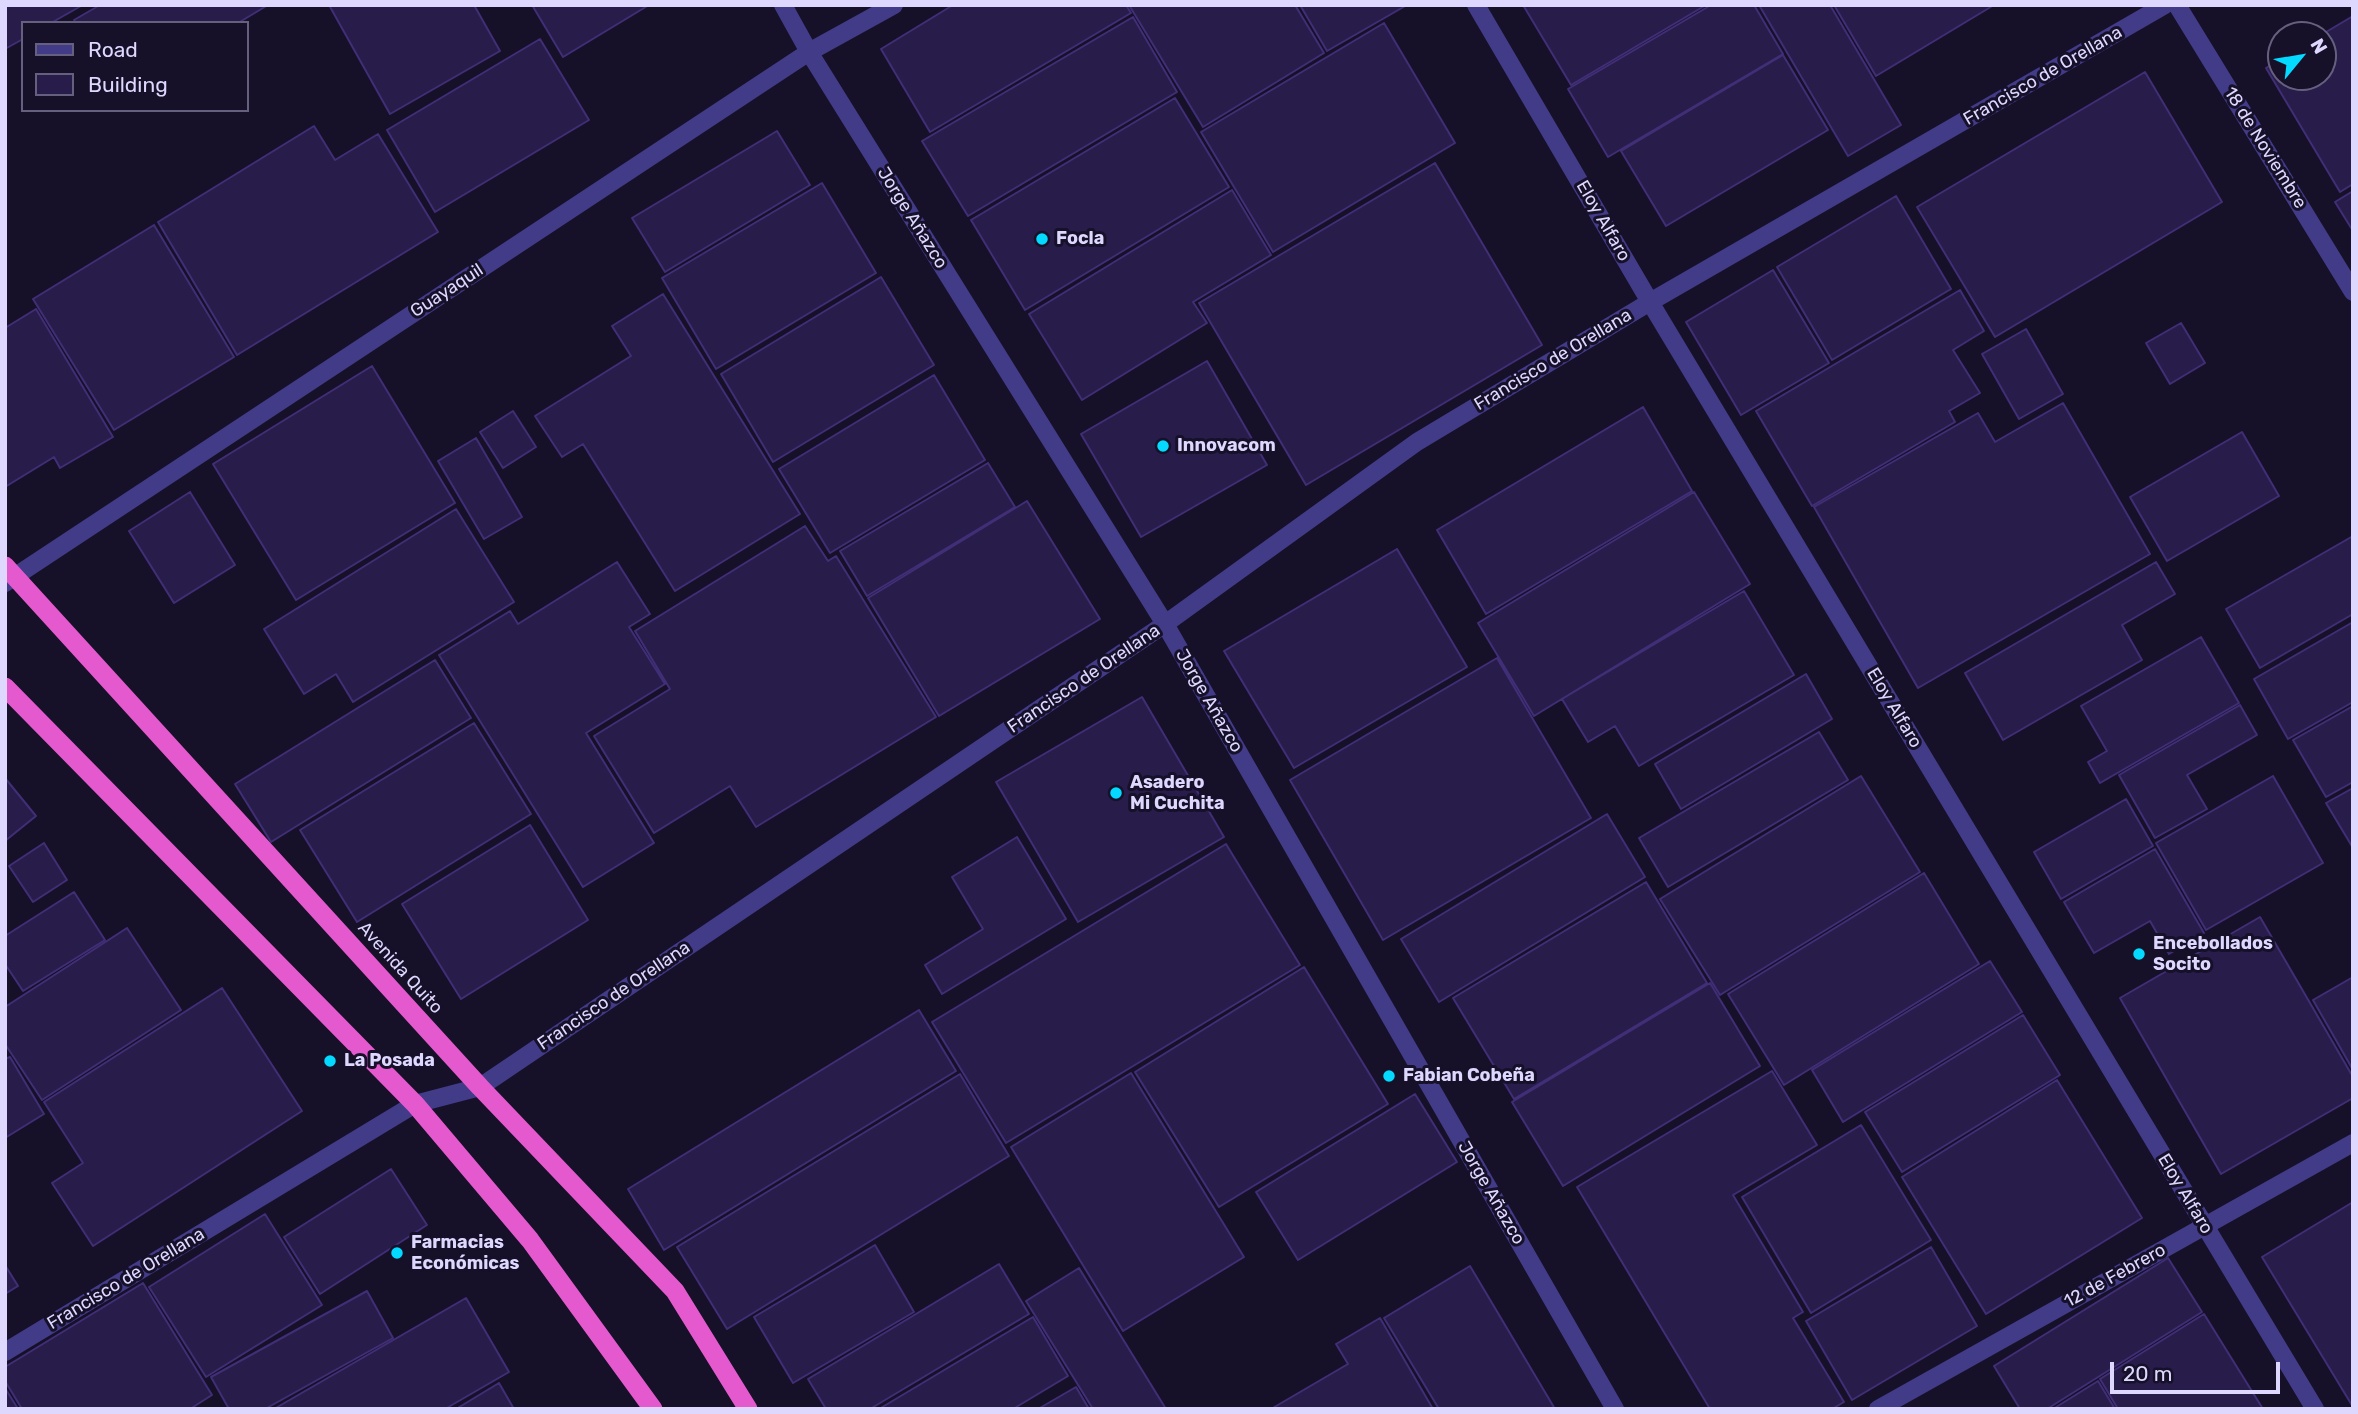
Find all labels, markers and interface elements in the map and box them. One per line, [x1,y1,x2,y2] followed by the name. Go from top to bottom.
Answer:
[21,21,248,112] legend
[2267,21,2337,91] north arrow
[1960,22,2126,130] street label: Francisco de Orellana
[2306,35,2332,58] text: N
[88,37,138,62] text: Road
[88,72,168,97] text: Building
[2219,83,2311,213] street label: 18 de Noviembre
[872,163,952,273] street label: Jorge Añazco
[1571,177,1635,265] street label: Eloy Alfaro
[1056,228,1104,250] place label: Focla
[1034,231,1050,247] marker: Focla
[406,259,488,323] street label: Guayaquil
[1470,304,1636,416] street label: Francisco de Orellana
[1177,435,1276,457] place label: Innovacom
[1155,438,1171,454] marker: Innovacom
[1004,620,1164,738] street label: Francisco de Orellana
[1171,645,1247,757] street label: Jorge Añazco
[1862,664,1926,752] street label: Eloy Alfaro
[1130,772,1225,814] place label: Asadero Mi Cuchita
[1108,785,1124,801] marker: Asadero Mi Cuchita
[353,918,447,1018] street label: Avenida Quito
[2153,933,2273,976] place label: Encebollados Socito
[534,937,694,1055] street label: Francisco de Orellana
[2131,946,2147,962] marker: Encebollados Socito
[344,1050,435,1072] place label: La Posada
[322,1053,338,1069] marker: La Posada
[1403,1065,1535,1087] place label: Fabian Cobeña
[1381,1068,1397,1084] marker: Fabian Cobeña
[1453,1137,1529,1249] street label: Jorge Añazco
[2153,1150,2217,1238] street label: Eloy Alfaro
[43,1223,209,1335] street label: Francisco de Orellana
[411,1232,519,1274] place label: Farmacias Económicas
[2060,1239,2170,1313] street label: 12 de Febrero
[389,1245,405,1261] marker: Farmacias Económicas
[2113,1348,2283,1392] scale bar
[2123,1361,2172,1386] text: 20 m

